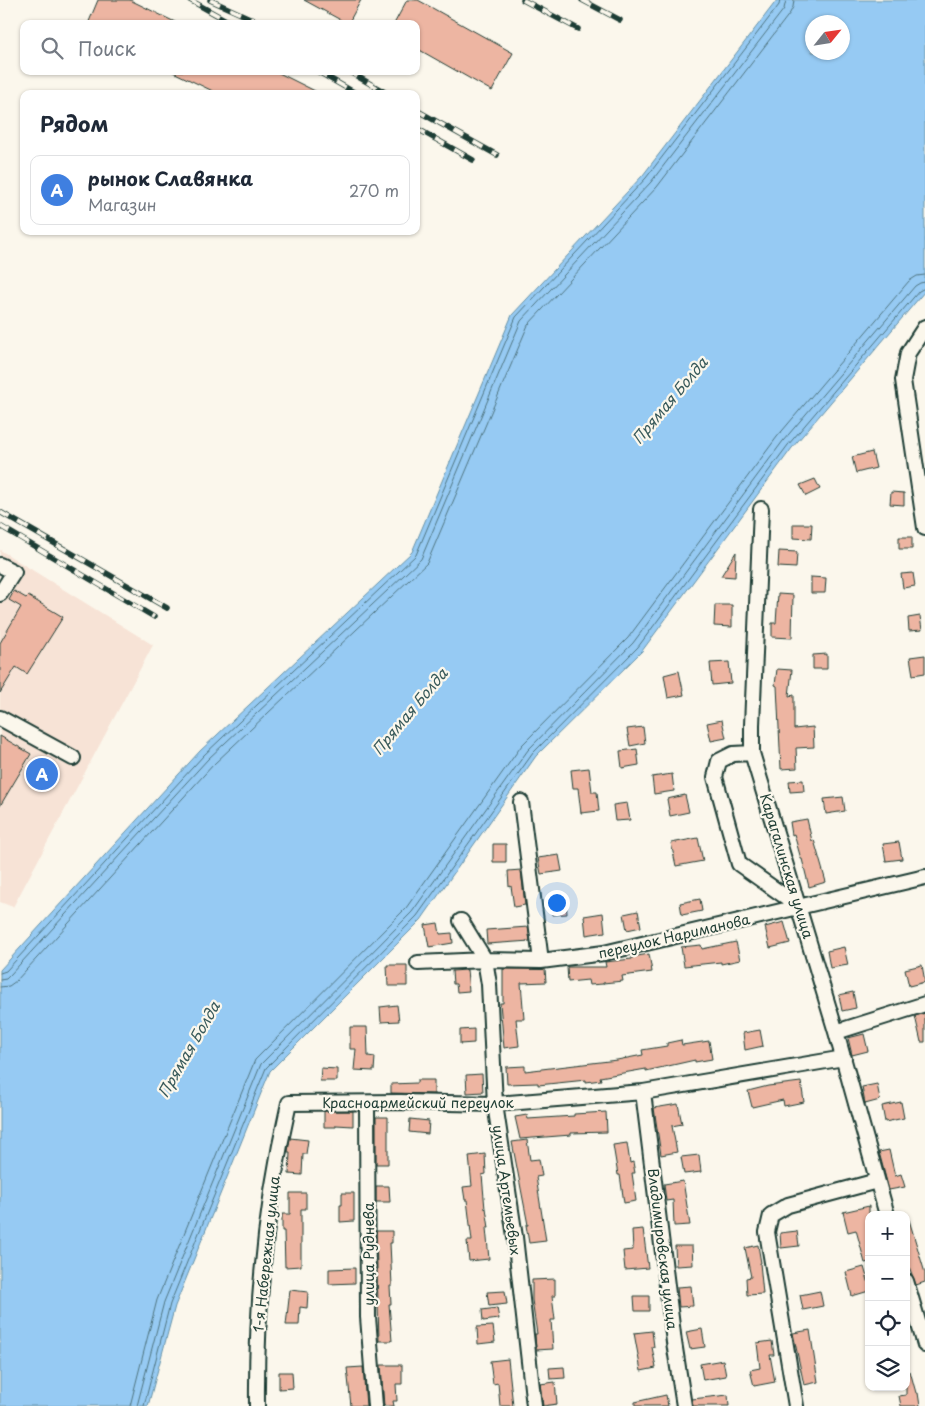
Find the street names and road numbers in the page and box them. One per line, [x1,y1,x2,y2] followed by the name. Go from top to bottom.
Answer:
[755,791,819,941] street label: Карагалинская улица
[596,908,752,964] street label: переулок Нариманова
[322,1092,514,1113] street label: Красноармейский переулок
[487,1124,527,1256] street label: улица Артемьевых
[643,1167,683,1331] street label: Владимировская улица
[247,1175,285,1333] street label: 1-я Набережная улица
[358,1202,379,1306] street label: улица Руднева

